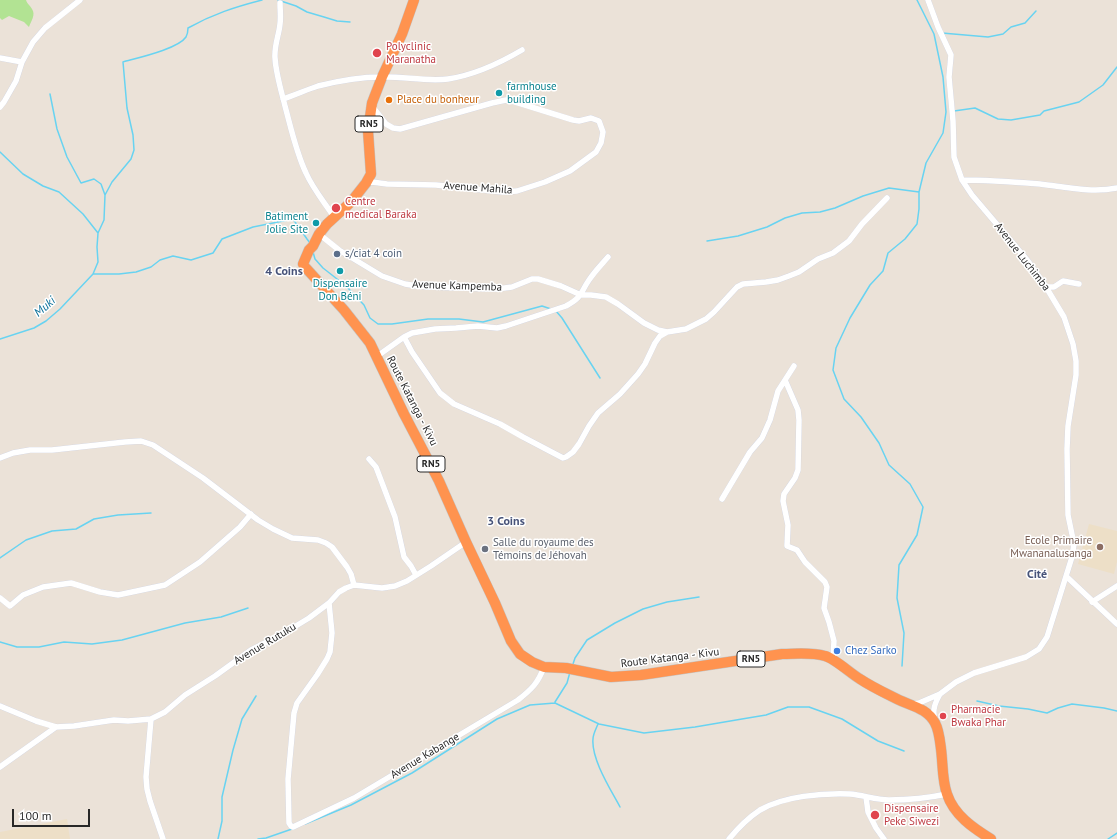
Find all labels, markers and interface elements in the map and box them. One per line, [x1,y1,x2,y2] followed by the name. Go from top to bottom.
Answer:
[386,40,436,66] place label: Polyclinic Maranatha
[371,47,383,59] marker: Polyclinic Maranatha
[507,80,557,106] place label: farmhouse building
[494,88,504,98] marker: farmhouse building
[397,93,479,107] place label: Place du bonheur
[384,95,394,105] marker: Place du bonheur
[355,116,383,132] road number: RN5
[443,179,513,197] street label: Avenue Mahila
[345,195,417,221] place label: Centre medical Baraka
[330,202,342,214] marker: Centre medical Baraka
[265,210,308,236] place label: Batiment Jolie Site
[311,218,321,228] marker: Batiment Jolie Site
[991,220,1053,294] street label: Avenue Luchimba
[345,247,402,261] place label: s/ciat 4 coin
[332,249,342,259] marker: s/ciat 4 coin
[265,265,303,279] district label: 4 Coins
[335,266,345,276] marker: Dispensaire Don Béni
[313,277,367,303] place label: Dispensaire Don Béni
[412,278,502,294] street label: Avenue Kampemba
[31,294,59,320] water label: Muki
[384,354,440,448] street label: Route Katanga - Kivu
[417,456,445,472] road number: RN5
[487,515,525,529] district label: 3 Coins
[1010,534,1092,560] place label: Ecole Primaire Mwananalusanga
[493,536,594,562] place label: Salle du royaume des Témoins de Jéhovah
[1095,542,1105,552] marker: Ecole Primaire Mwananalusanga
[480,544,490,554] marker: Salle du royaume des Témoins de Jéhovah
[1027,568,1047,582] district label: Cité
[231,620,299,668] street label: Avenue Rutuku
[845,644,897,658] place label: Chez Sarko
[620,645,720,671] street label: Route Katanga - Kivu
[832,646,842,656] marker: Chez Sarko
[737,651,765,667] road number: RN5
[951,703,1006,729] place label: Pharmacie Bwaka Phar
[938,711,948,721] marker: Pharmacie Bwaka Phar
[388,730,462,782] street label: Avenue Kabange
[14,801,92,827] scale bar
[884,802,939,828] place label: Dispensaire Peke Siwezi
[19,808,52,823] text: 100 m
[869,809,881,821] marker: Dispensaire Peke Siwezi

